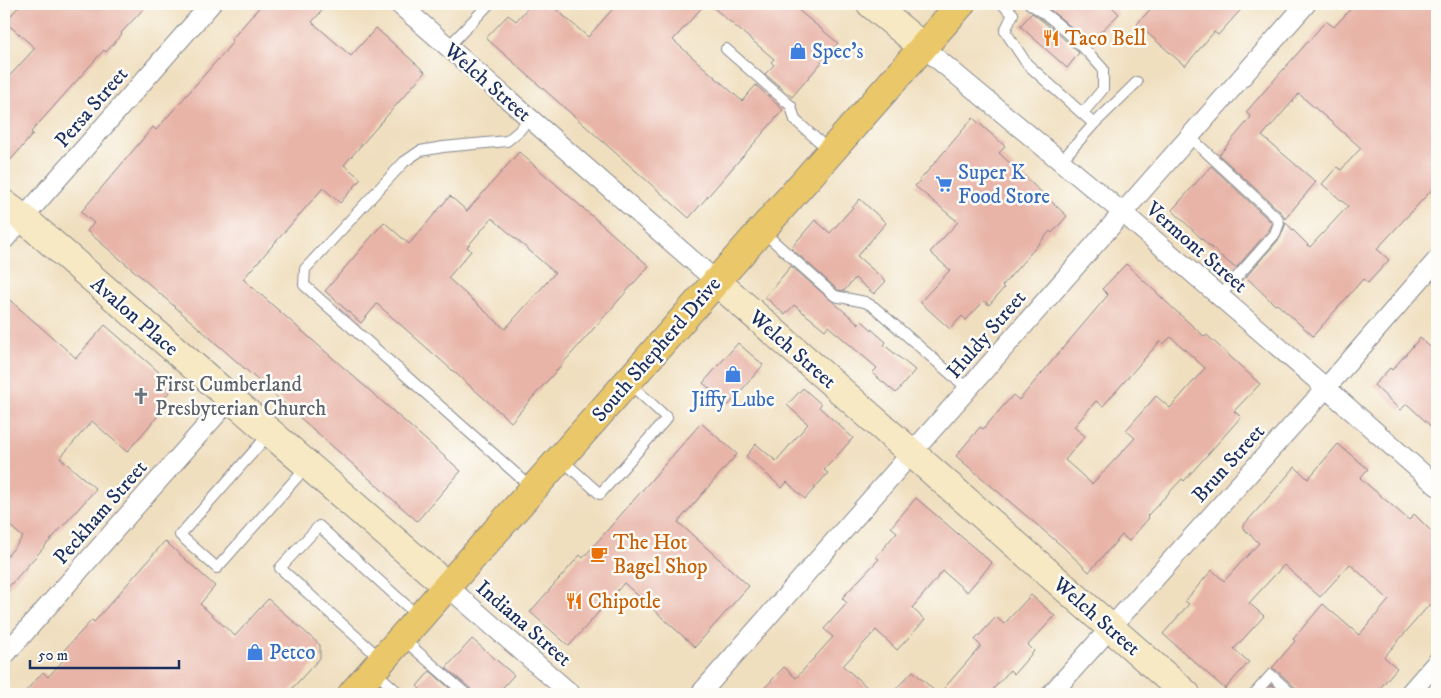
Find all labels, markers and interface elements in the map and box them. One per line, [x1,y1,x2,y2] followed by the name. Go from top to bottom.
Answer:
[1065,26,1147,52] place label: Taco Bell
[1041,28,1061,48] restaurant icon: Taco Bell
[438,37,537,128] street label: Welch Street
[812,39,863,65] place label: Spec's
[788,41,808,61] shop icon: Spec's
[50,62,134,153] street label: Persa Street
[958,160,1050,210] place label: Super K Food Store
[934,174,954,194] supermarket icon: Super K Food Store
[1139,196,1253,299] street label: Vermont Street
[85,271,184,362] street label: Avalon Place
[587,272,727,428] street label: South Shepherd Drive
[941,285,1032,384] street label: Huldy Street
[743,304,842,395] street label: Welch Street
[723,364,743,384] shop icon: Jiffy Lube
[155,372,326,422] place label: First Cumberland Presbyterian Church
[131,386,151,406] church icon: First Cumberland Presbyterian Church
[689,387,775,413] place label: Jiffy Lube
[1187,419,1271,508] street label: Brun Street
[48,455,153,570] street label: Peckham Street
[613,530,708,580] place label: The Hot Bagel Shop
[589,544,609,564] cafe icon: The Hot Bagel Shop
[1047,571,1146,662] street label: Welch Street
[470,575,577,673] street label: Indiana Street
[588,589,661,615] place label: Chipotle
[564,591,584,611] restaurant icon: Chipotle
[30,638,179,670] scale bar
[269,640,316,666] place label: Petco
[245,642,265,662] shop icon: Petco
[38,646,68,665] text: 50 m

